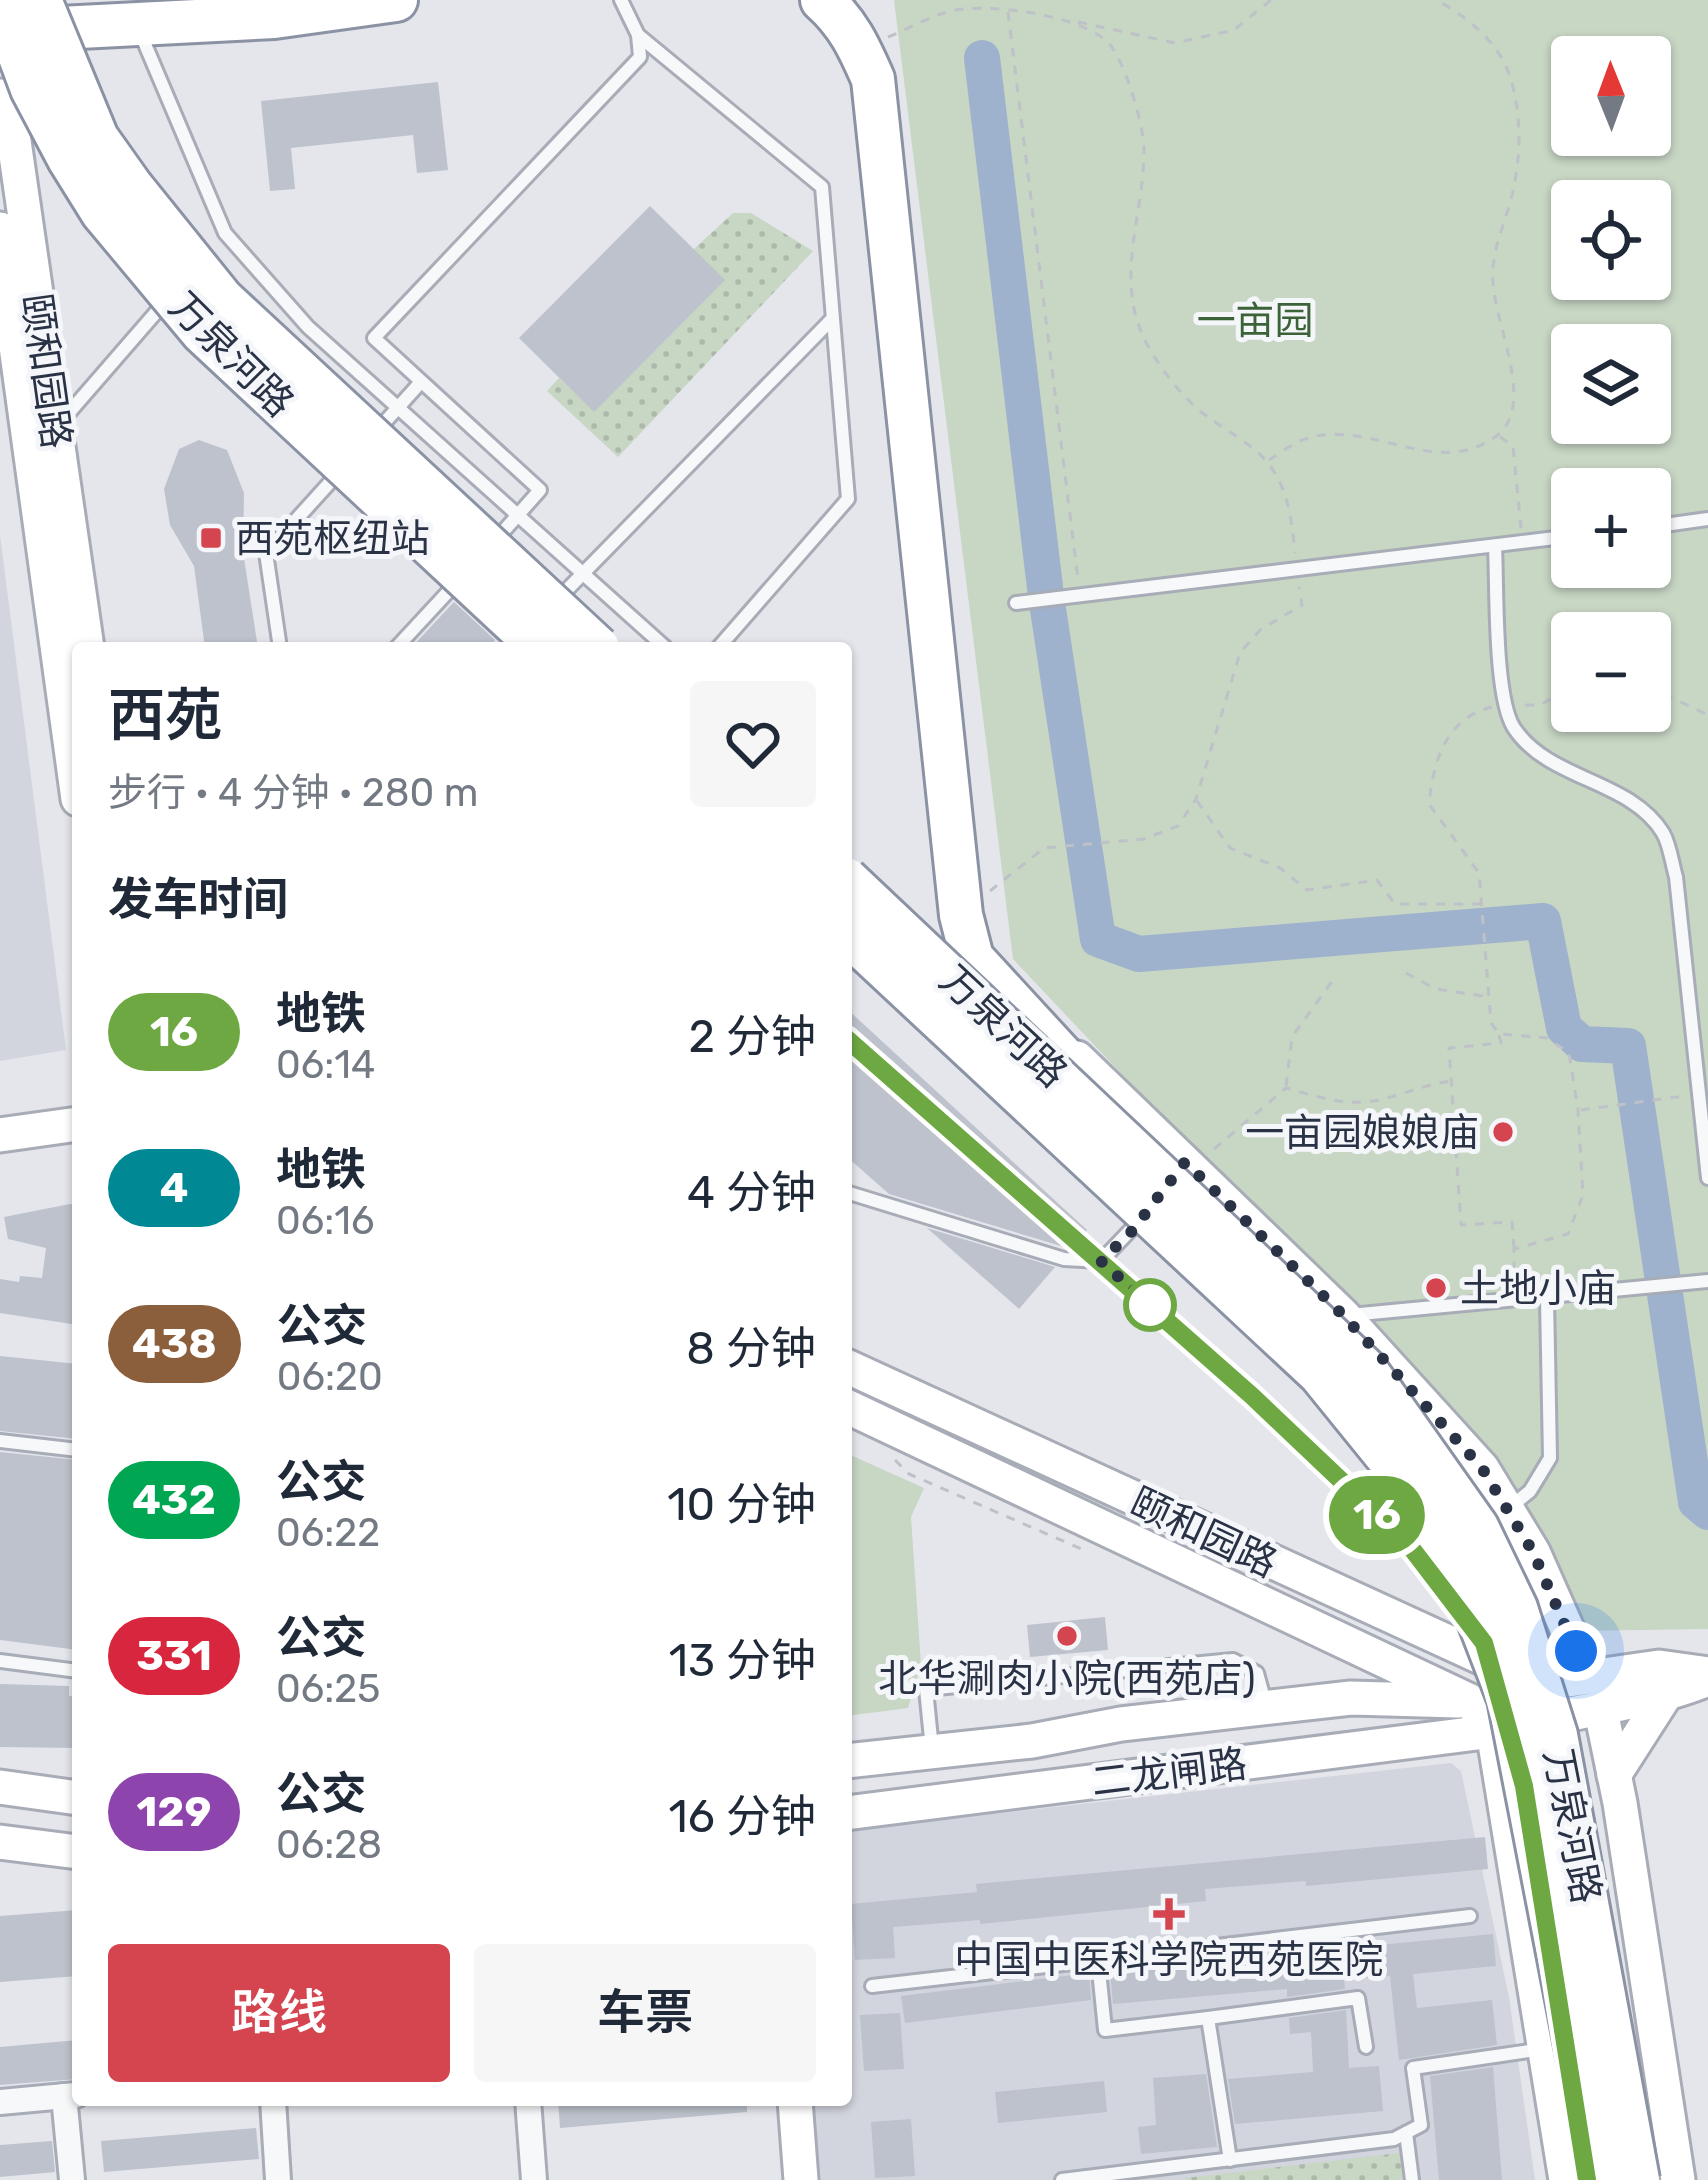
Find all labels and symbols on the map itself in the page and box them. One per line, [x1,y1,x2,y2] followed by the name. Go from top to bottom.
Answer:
[1551,36,1671,156] north arrow
[160,283,303,426] street label: 万泉河路
[12,291,80,452] street label: 颐和园路
[1196,298,1314,344] park label: 一亩园
[235,516,430,562] place label: 西苑枢纽站
[198,525,224,551] marker: 西苑枢纽站
[931,957,1076,1097] street label: 万泉河路
[1245,1110,1479,1156] place label: 一亩园娘娘庙
[1490,1119,1516,1145] marker: 一亩园娘娘庙
[1460,1266,1616,1312] place label: 土地小庙
[1423,1275,1449,1301] marker: 土地小庙
[1125,1280,1175,1330] unlabelled marker
[1323,1476,1431,1554] line badge: 16
[1123,1479,1284,1587] street label: 颐和园路
[1546,1621,1606,1681] your location
[1054,1623,1080,1649] marker: 北华涮肉小院(西苑店)
[878,1656,1256,1702] place label: 北华涮肉小院(西苑店)
[1089,1741,1249,1805] street label: 二龙闸路
[1535,1745,1609,1907] street label: 万泉河路
[1153,1898,1185,1930] marker: 中国中医科学院西苑医院
[954,1937,1384,1983] place label: 中国中医科学院西苑医院

